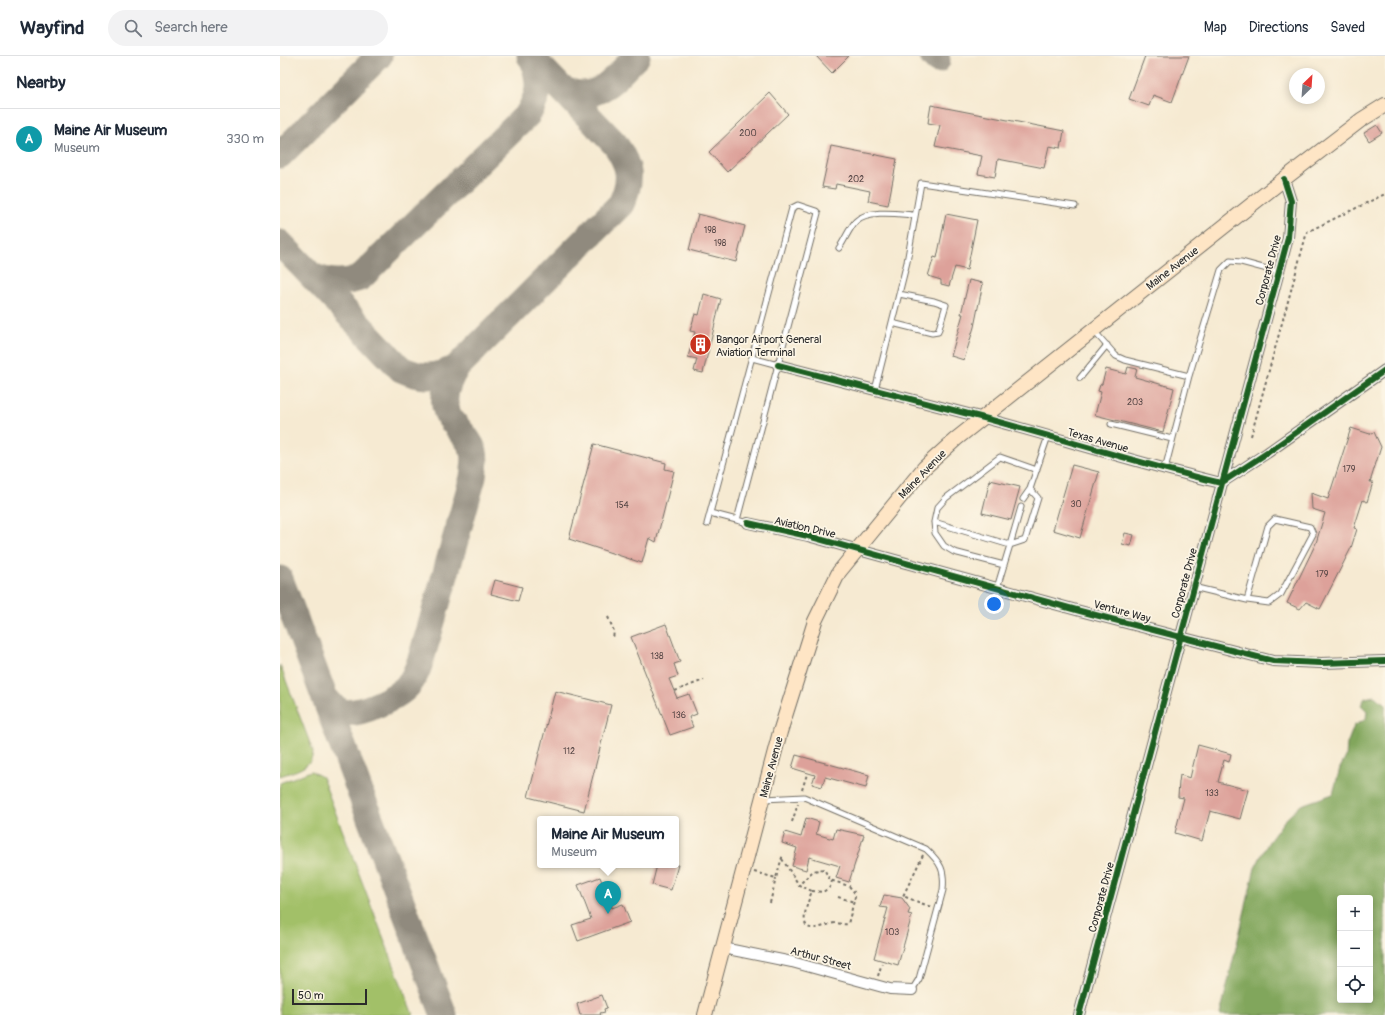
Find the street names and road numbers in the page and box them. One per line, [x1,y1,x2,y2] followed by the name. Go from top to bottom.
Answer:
[1253,233,1284,307] street label: Corporate Drive
[1144,244,1201,293] street label: Maine Avenue
[1066,426,1130,456] street label: Texas Avenue
[896,447,949,501] street label: Maine Avenue
[773,514,837,541] street label: Aviation Drive
[1169,546,1200,620] street label: Corporate Drive
[1092,598,1152,625] street label: Venture Way
[757,735,786,799] street label: Maine Avenue
[1086,860,1117,934] street label: Corporate Drive
[789,944,853,973] street label: Arthur Street

